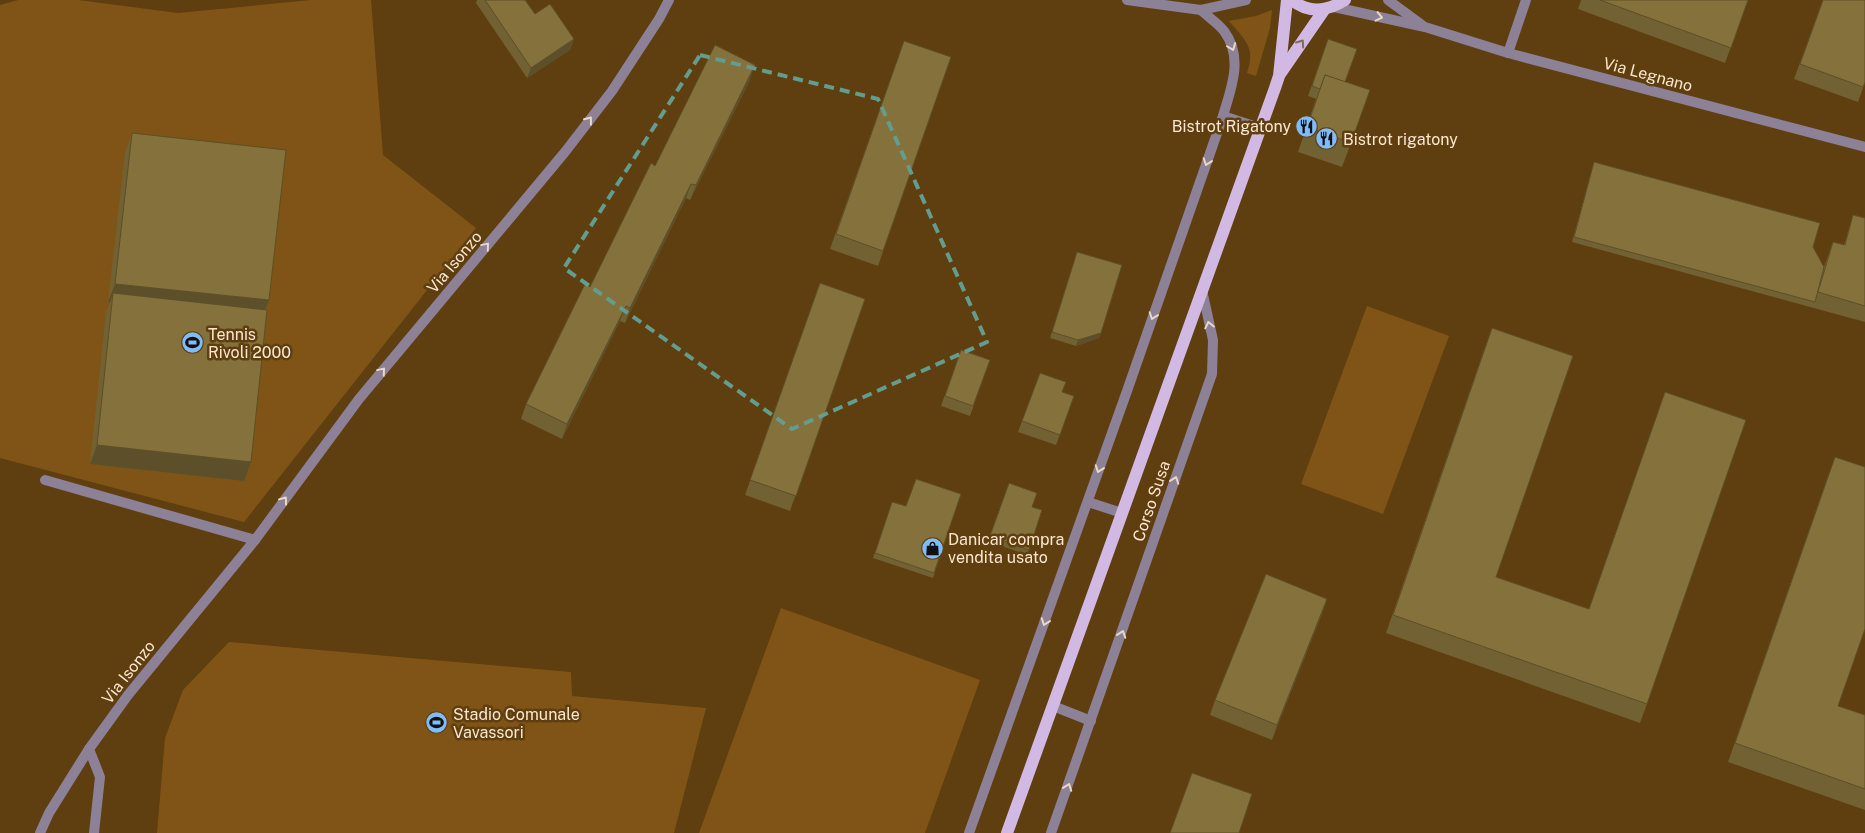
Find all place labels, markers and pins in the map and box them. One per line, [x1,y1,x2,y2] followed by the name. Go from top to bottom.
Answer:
[1295,114,1319,138] restaurant icon: Bistrot Rigatony
[1172,117,1291,136] place label: Bistrot Rigatony
[1315,127,1339,151] restaurant icon: Bistrot rigatony
[1343,130,1458,149] place label: Bistrot rigatony
[208,325,291,362] place label: Tennis Rivoli 2000
[180,331,204,355] sports icon: Tennis Rivoli 2000
[948,530,1064,567] place label: Danicar compra vendita usato
[920,536,944,560] shop icon: Danicar compra vendita usato
[453,705,580,742] place label: Stadio Comunale Vavassori
[425,711,449,735] sports icon: Stadio Comunale Vavassori

